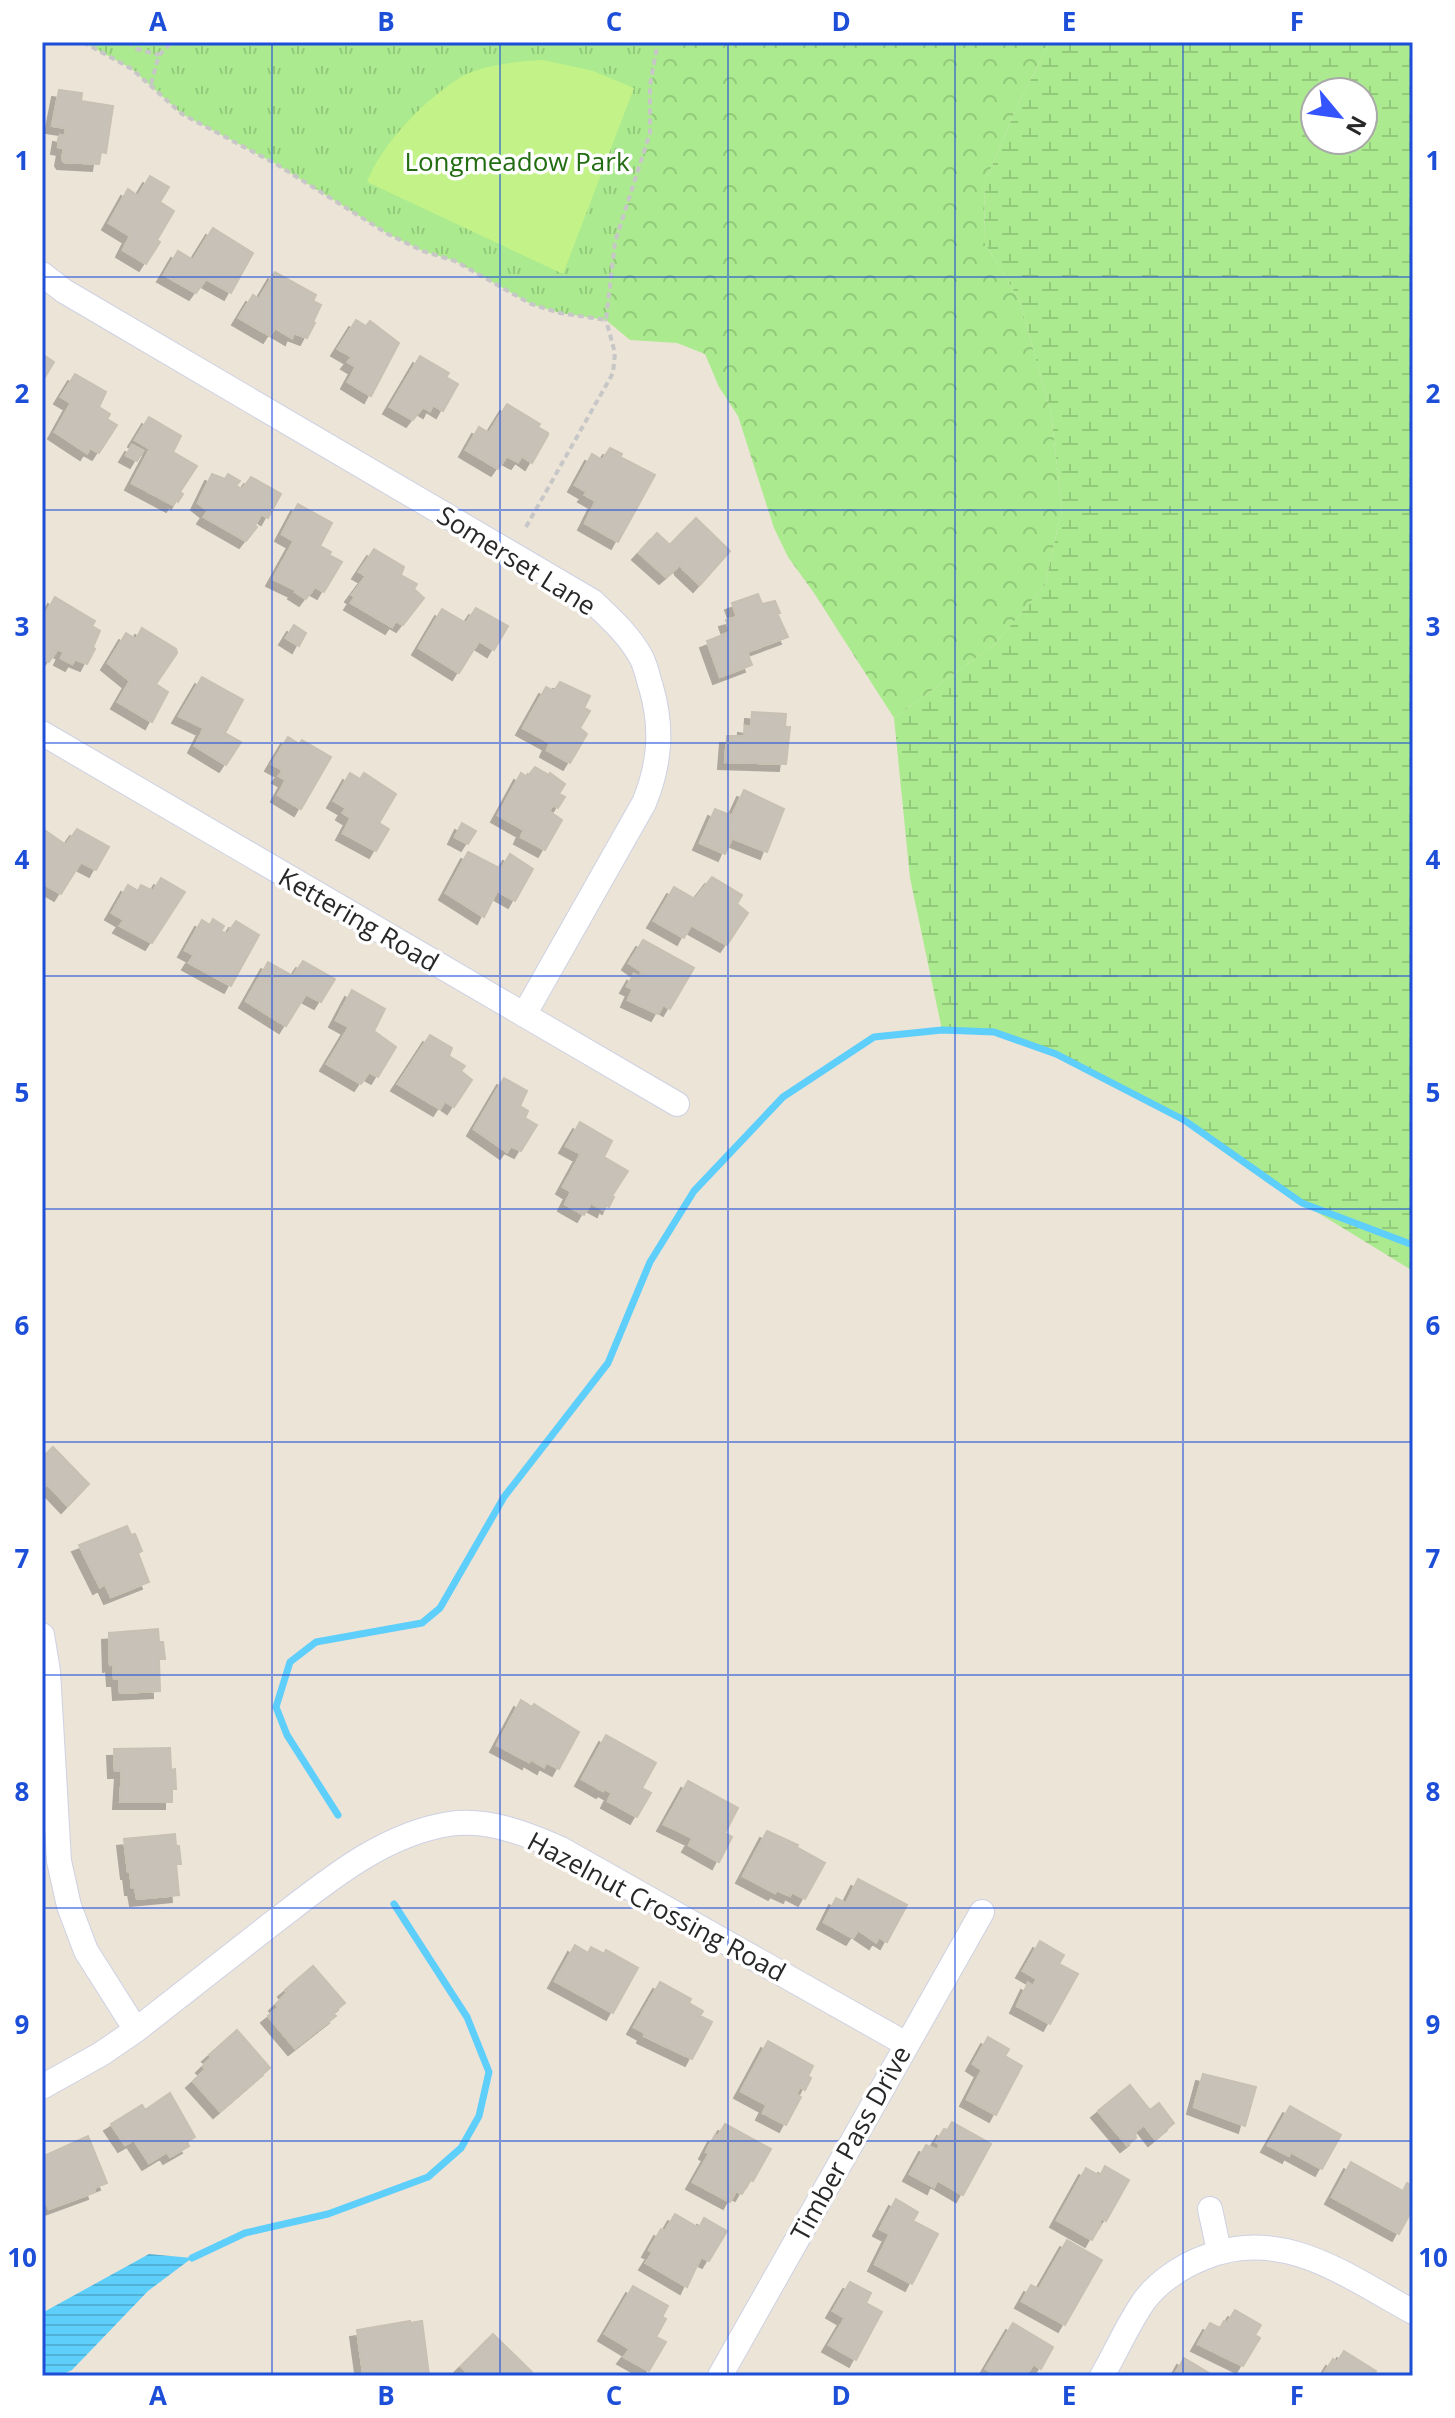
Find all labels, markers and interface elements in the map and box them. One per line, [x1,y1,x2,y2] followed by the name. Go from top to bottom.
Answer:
[149,3,167,39] text: A
[377,3,395,39] text: B
[606,3,622,39] text: C
[831,3,851,39] text: D
[1062,3,1076,39] text: E
[1290,3,1304,39] text: F
[1299,76,1379,156] north arrow
[1340,111,1375,141] text: N
[15,142,29,178] text: 1
[1426,142,1440,178] text: 1
[404,143,630,179] park label: Longmeadow Park
[15,375,30,411] text: 2
[1426,375,1441,411] text: 2
[431,497,603,623] street label: Somerset Lane
[15,608,29,644] text: 3
[1426,608,1440,644] text: 3
[15,841,30,877] text: 4
[1426,841,1441,877] text: 4
[272,858,446,980] street label: Kettering Road
[15,1074,29,1110] text: 5
[1426,1074,1440,1110] text: 5
[15,1307,30,1343] text: 6
[1426,1307,1441,1343] text: 6
[15,1540,30,1576] text: 7
[1426,1540,1441,1576] text: 7
[15,1773,29,1809] text: 8
[1426,1773,1440,1809] text: 8
[522,1823,792,1989] street label: Hazelnut Crossing Road
[15,2006,29,2042] text: 9
[1426,2006,1440,2042] text: 9
[781,2039,919,2247] street label: Timber Pass Drive
[7,2239,37,2275] text: 10
[1418,2239,1448,2275] text: 10
[149,2377,167,2413] text: A
[377,2377,395,2413] text: B
[606,2377,622,2413] text: C
[831,2377,851,2413] text: D
[1062,2377,1076,2413] text: E
[1290,2377,1304,2413] text: F

